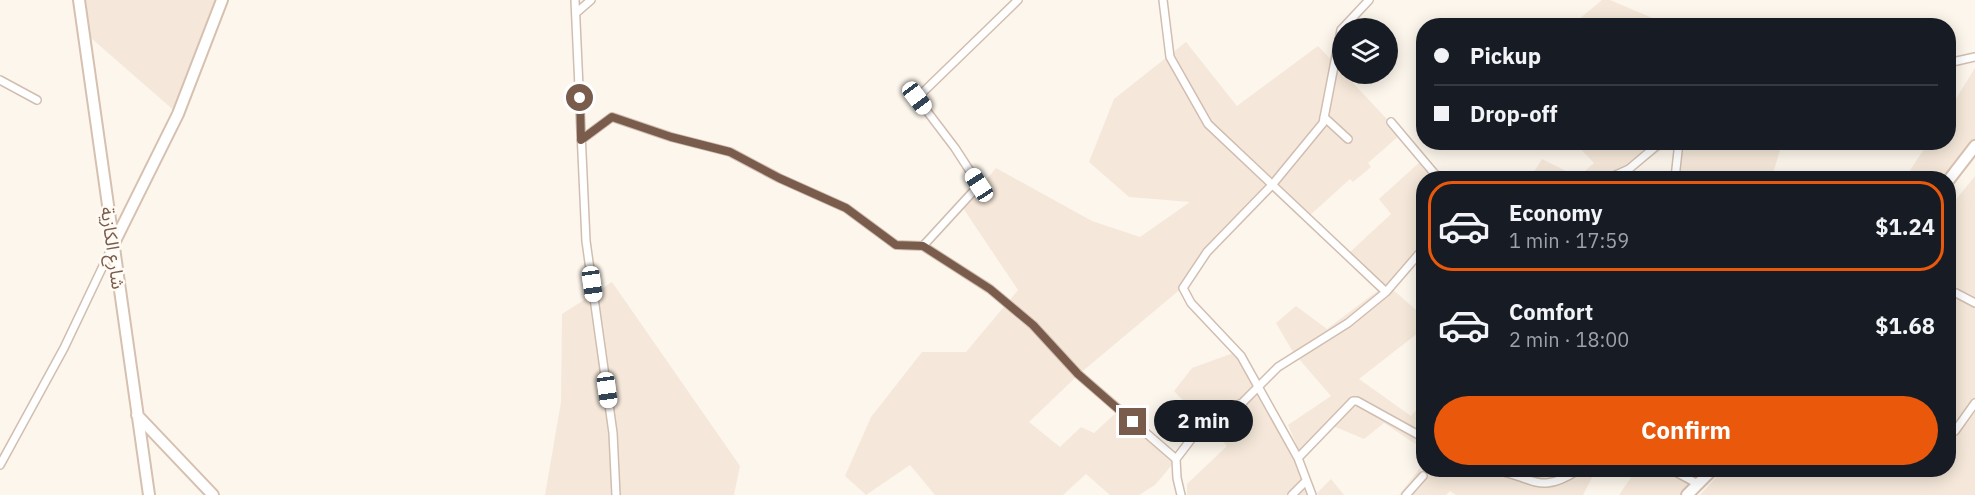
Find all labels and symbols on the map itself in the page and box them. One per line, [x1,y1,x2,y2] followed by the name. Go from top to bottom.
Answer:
[899,78,935,118] car
[566,84,593,111] route start
[962,165,996,205] car
[93,205,130,291] street label: شارع الكازية
[581,265,603,303] car
[596,371,618,409] car
[1154,401,1253,443] callout: 2 min
[1119,408,1146,435] route end

